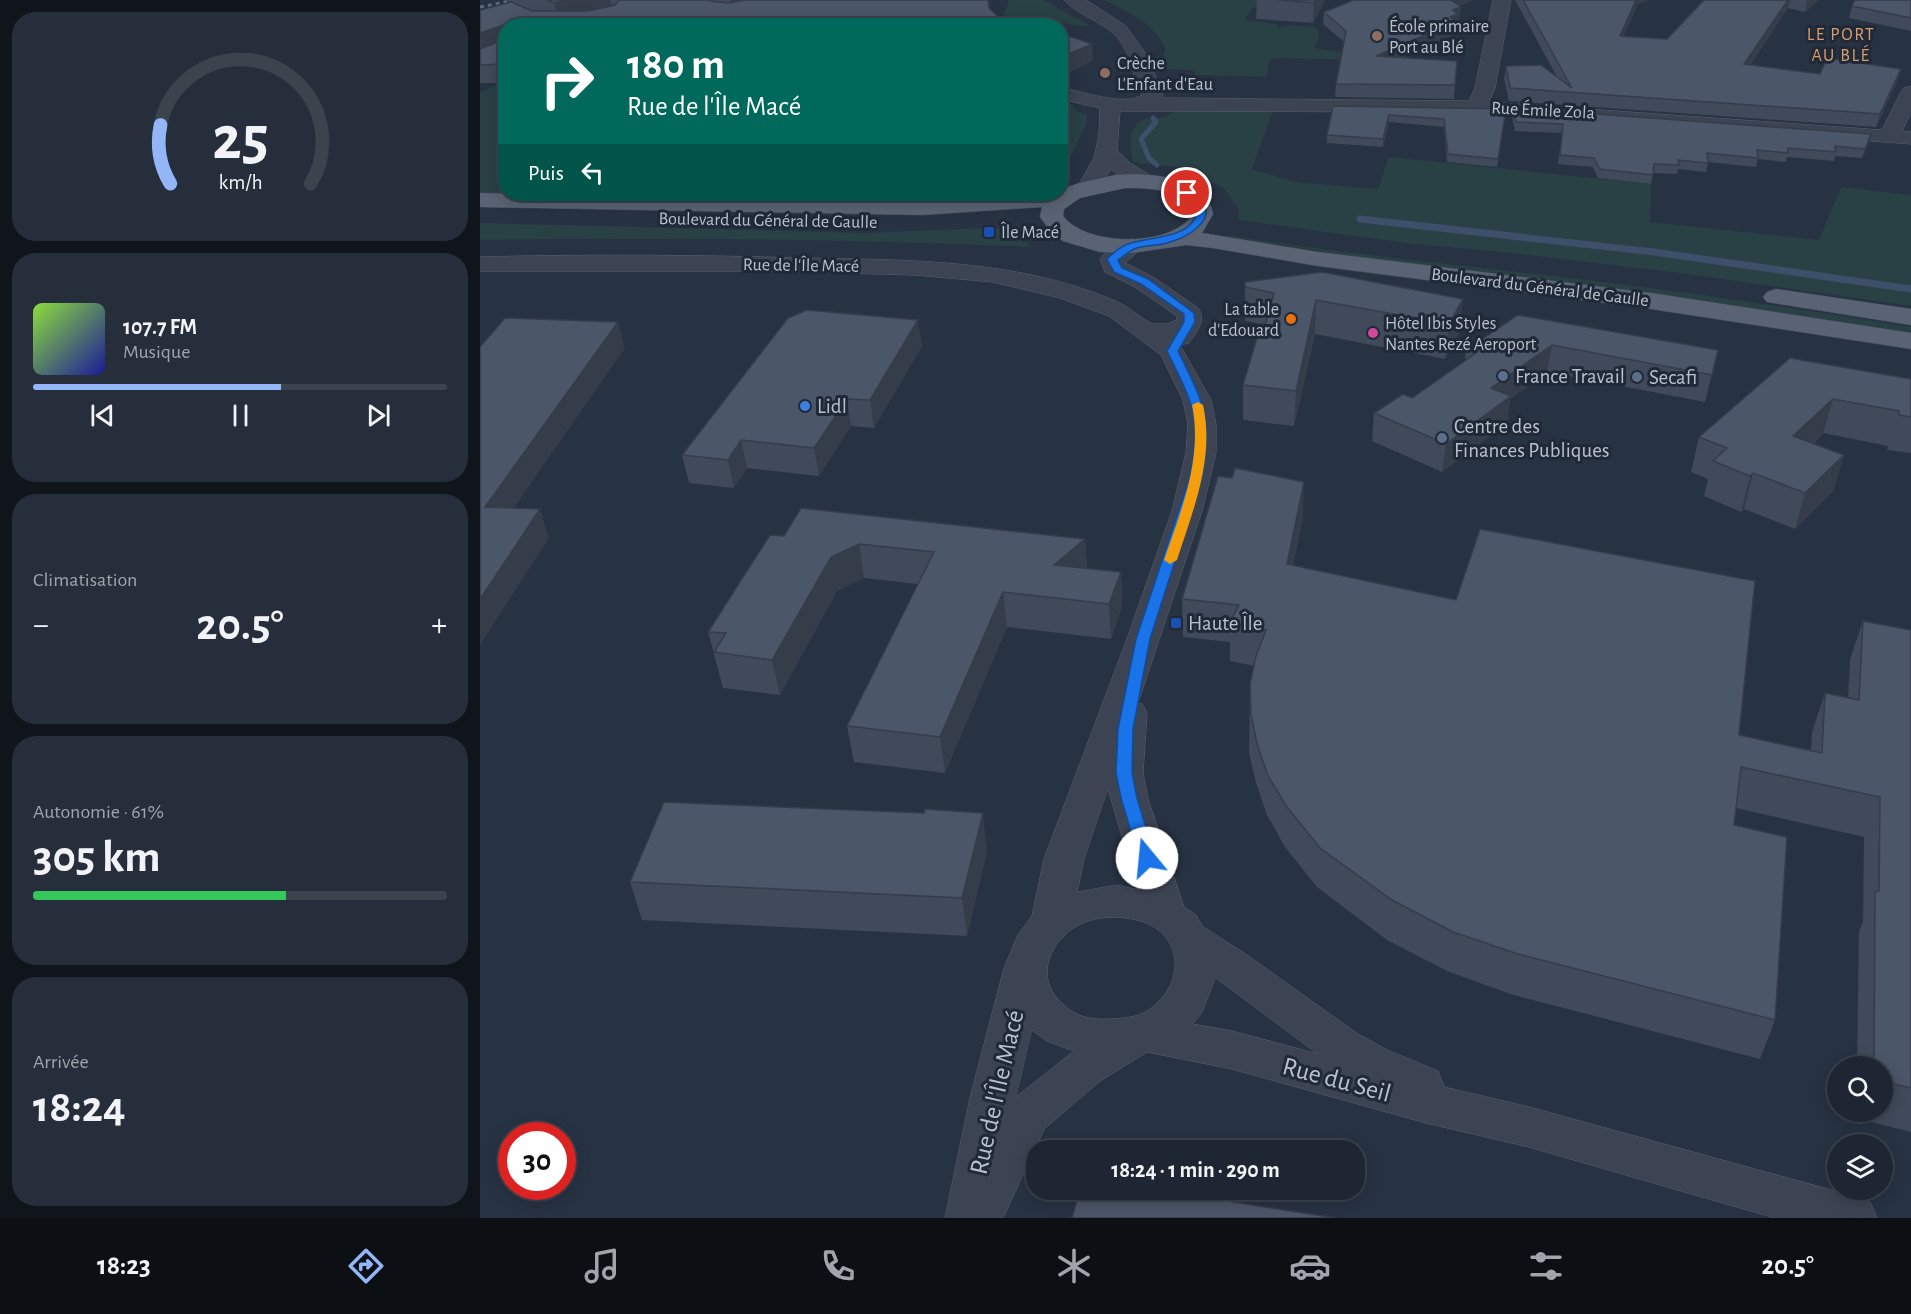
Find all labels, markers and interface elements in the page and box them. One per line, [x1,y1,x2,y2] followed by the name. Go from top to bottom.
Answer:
[1389,15,1489,57] place label: École primaire Port au Blé
[1807,26,1875,65] district label: LE PORT AU BLÉ
[1370,29,1384,43] marker: École primaire Port au Blé
[528,42,606,120] icon: right
[627,44,725,86] text: 180 m
[1117,55,1213,94] place label: Crèche L'Enfant d'Eau
[1098,66,1112,80] marker: Crèche L'Enfant d'Eau
[627,93,801,120] text: Rue de l'Île Macé
[1491,96,1595,123] street label: Rue Émile Zola
[212,108,268,170] text: 25
[576,156,609,189] icon: left
[528,162,564,184] text: Puis
[1161,167,1212,218] pin
[218,172,262,193] text: km/h
[1170,176,1203,209] icon: arrive
[658,210,878,232] street label: Boulevard du Général de Gaulle
[1001,221,1059,242] place label: Île Macé
[982,225,996,239] marker: Île Macé
[743,253,859,276] street label: Rue de l'Île Macé
[1430,266,1650,310] street label: Boulevard du Général de Gaulle
[1208,301,1279,340] place label: La table d'Edouard
[1284,312,1298,326] marker: La table d'Edouard
[1385,315,1536,354] place label: Hôtel Ibis Styles Nantes Rezé Aeroport
[123,316,197,338] text: 107.7 FM
[1366,326,1380,340] marker: Hôtel Ibis Styles Nantes Rezé Aeroport
[123,342,190,362] text: Musique
[1515,366,1625,387] place label: France Travail
[1649,367,1697,388] place label: Secafi
[1496,369,1510,383] marker: France Travail
[1630,370,1644,384] marker: Secafi
[817,396,847,417] place label: Lidl
[86,399,119,432] icon: previous
[224,399,257,432] icon: pause
[362,399,395,432] icon: next
[798,399,812,413] marker: Lidl
[1454,416,1610,461] place label: Centre des Finances Publiques
[1435,431,1449,445] marker: Centre des Finances Publiques
[33,570,137,590] text: Climatisation
[196,603,284,648] text: 20.5°
[33,609,49,642] text: −
[431,609,447,642] text: +
[1188,611,1262,634] place label: Haute Île
[1169,616,1183,630] marker: Haute Île
[33,802,164,822] text: Autonomie · 61%
[1115,826,1179,890] position arrow
[33,835,161,880] text: 305 km
[964,1007,1029,1177] street label: Rue de l'Île Macé
[33,1052,89,1072] text: Arrivée
[1280,1053,1394,1107] street label: Rue du Seil
[1827,1056,1893,1200] map controls
[1827,1056,1893,1122] button: search
[33,1085,126,1130] text: 18:24
[498,1122,576,1200] speed limit sign: 30
[1827,1134,1893,1200] button: layers
[1111,1159,1280,1181] text: 18:24 · 1 min · 290 m
[345,1245,387,1287] icon: directions
[581,1245,623,1287] icon: music
[817,1245,859,1287] icon: phone
[1053,1245,1095,1287] icon: climate
[1289,1245,1331,1287] icon: car
[1525,1245,1567,1287] icon: filters
[97,1252,151,1279] text: 18:23
[1761,1252,1814,1279] text: 20.5°

